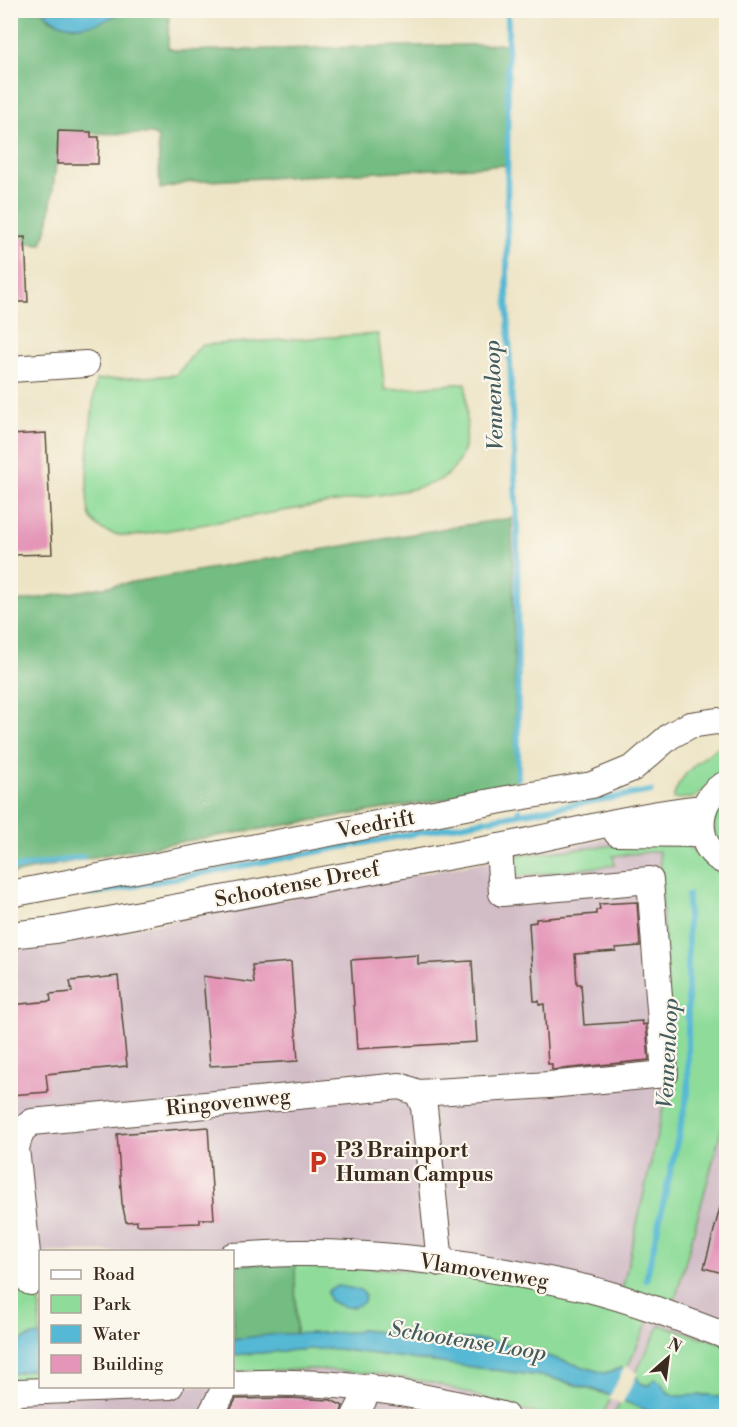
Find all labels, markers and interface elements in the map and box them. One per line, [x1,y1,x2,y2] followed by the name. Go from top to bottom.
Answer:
[479,339,510,451] water label: Vennenloop
[334,805,418,845] street label: Veedrift
[213,856,383,914] street label: Schootense Dreef
[652,997,685,1109] water label: Vennenloop
[164,1084,292,1122] street label: Ringovenweg
[336,1138,493,1188] place label: P3 Brainport Human Campus
[305,1149,331,1175] parking icon: P3 Brainport Human Campus
[416,1249,551,1295] street label: Vlamovenweg
[39,1250,234,1388] legend
[93,1263,136,1286] text: Road
[93,1293,132,1316] text: Park
[387,1316,549,1367] water label: Schootense Loop
[92,1323,141,1346] text: Water
[638,1328,698,1388] north arrow
[664,1334,685,1358] text: N
[92,1353,164,1376] text: Building

